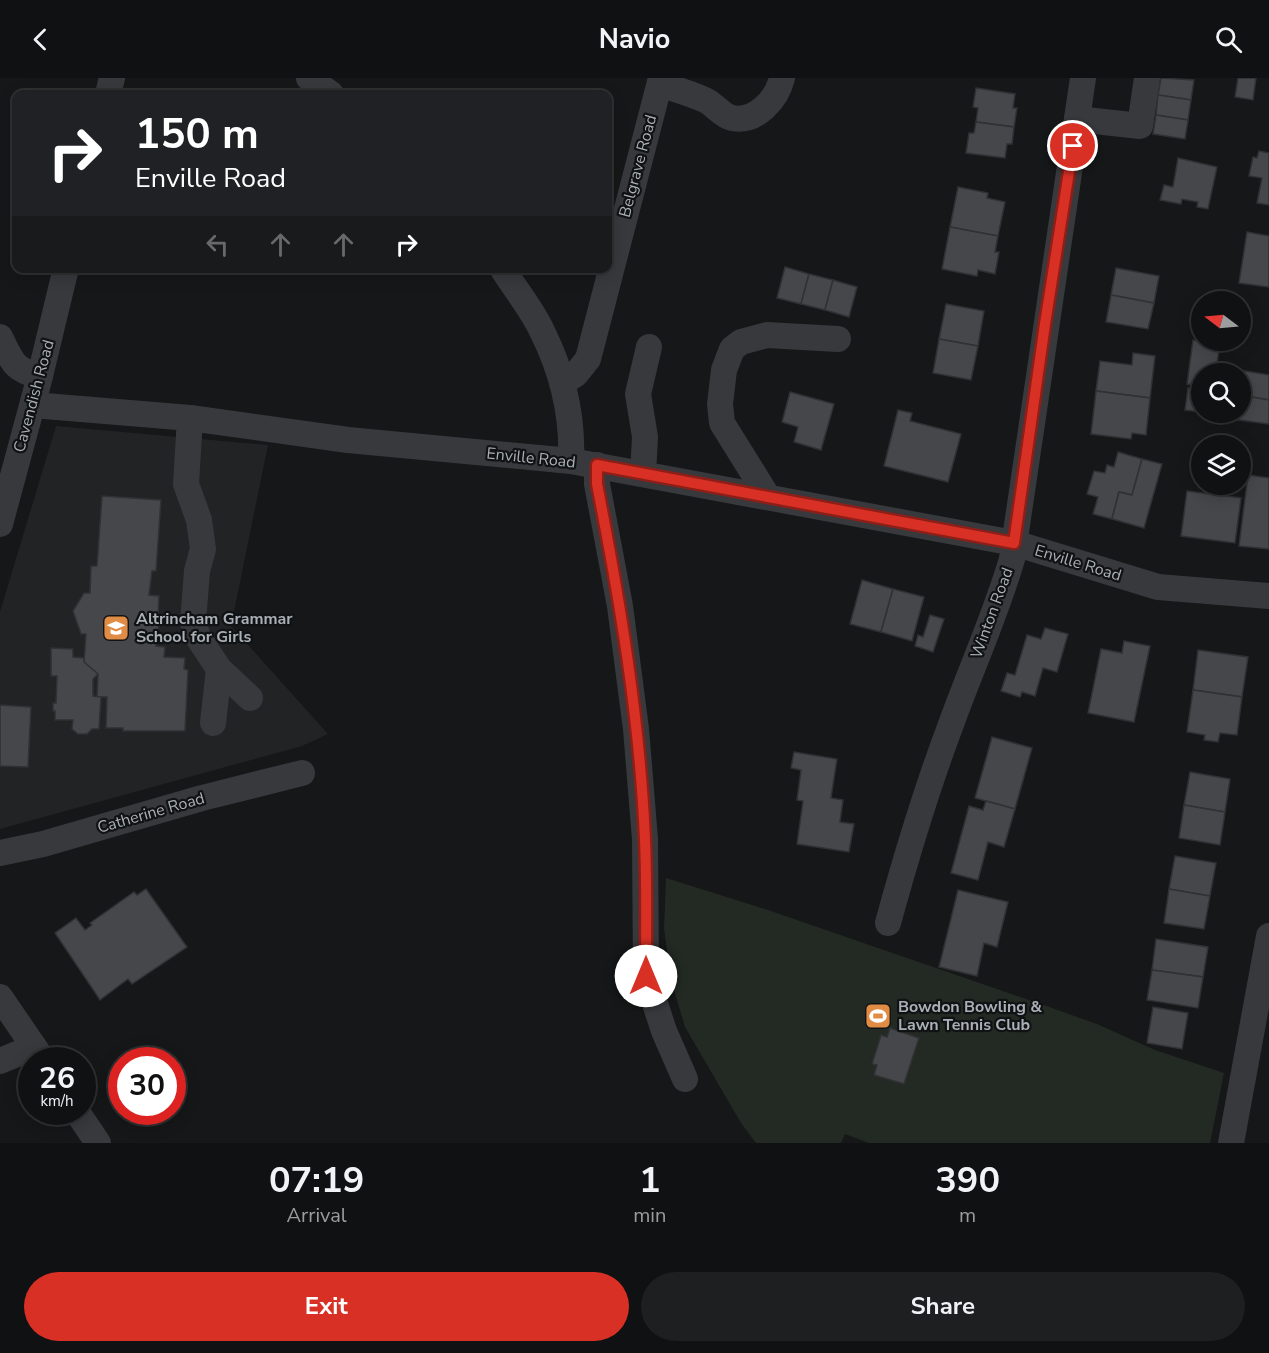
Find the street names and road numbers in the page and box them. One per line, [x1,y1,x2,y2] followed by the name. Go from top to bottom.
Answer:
[614,112,662,220] street label: Belgrave Road
[8,337,60,455] street label: Cavendish Road
[485,442,577,474] street label: Enville Road
[1032,539,1124,587] street label: Enville Road
[965,564,1019,662] street label: Winton Road
[95,787,207,839] street label: Catherine Road

